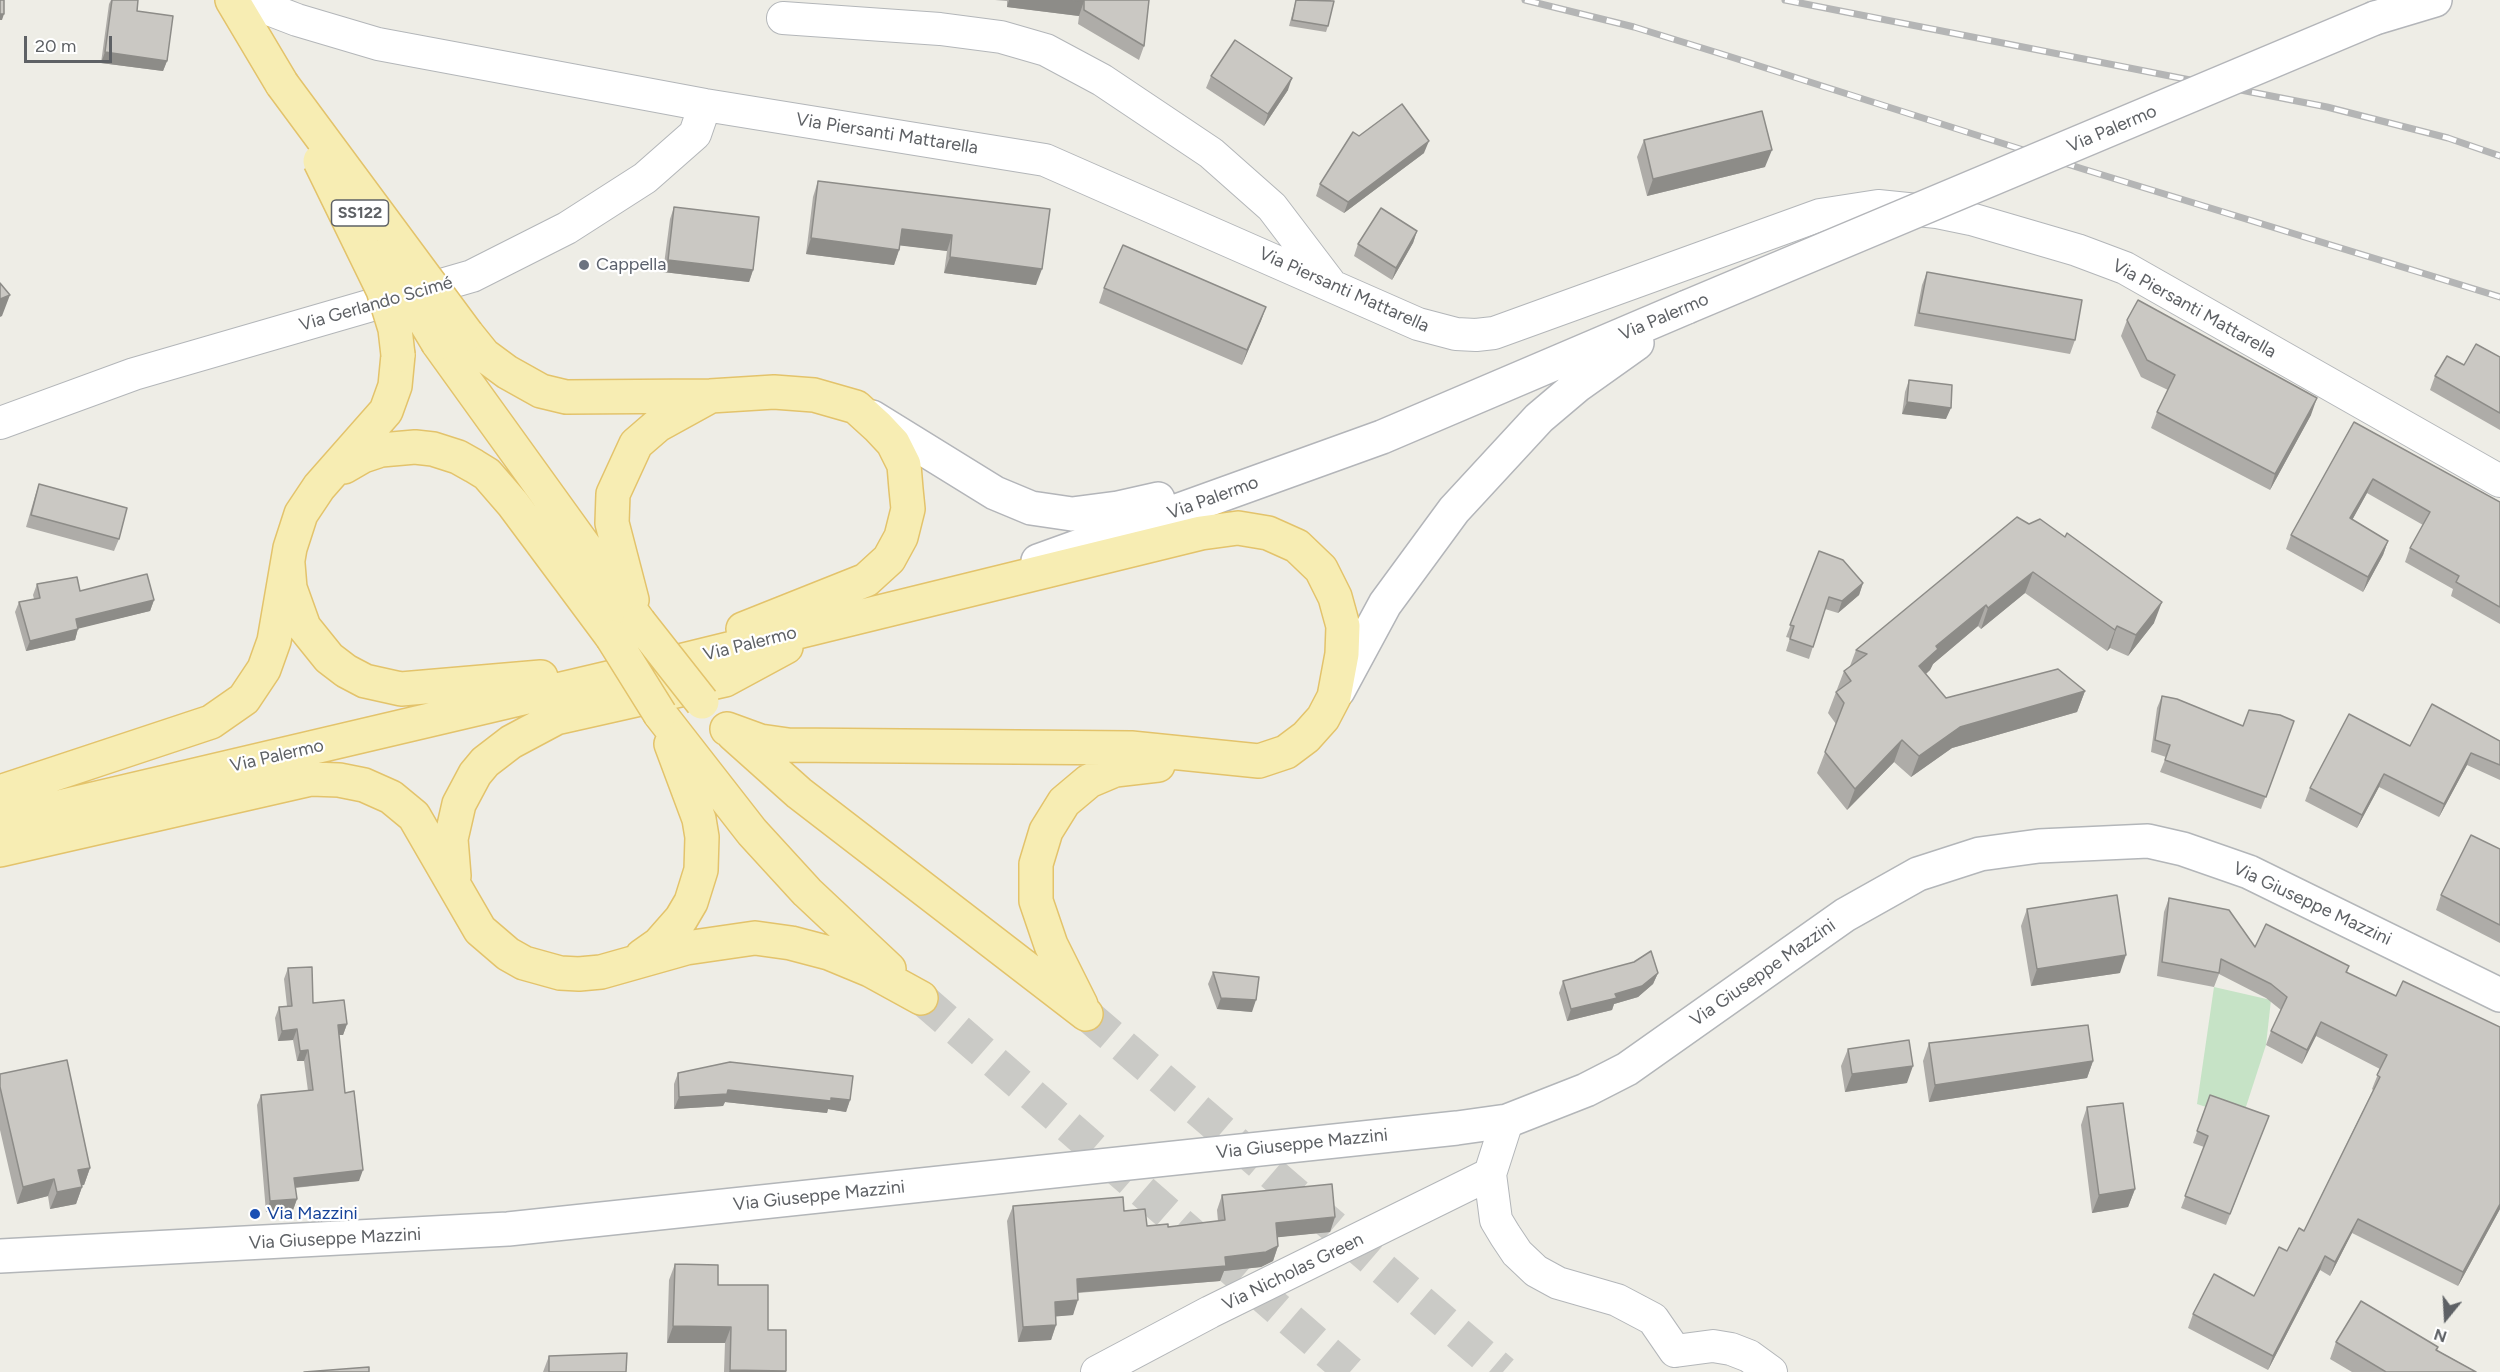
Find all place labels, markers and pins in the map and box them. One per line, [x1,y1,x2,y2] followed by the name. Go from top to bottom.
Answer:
[596,254,666,276] place label: Cappella
[577,258,591,272] marker: Cappella
[267,1203,358,1225] place label: Via Mazzini
[248,1207,262,1221] marker: Via Mazzini

